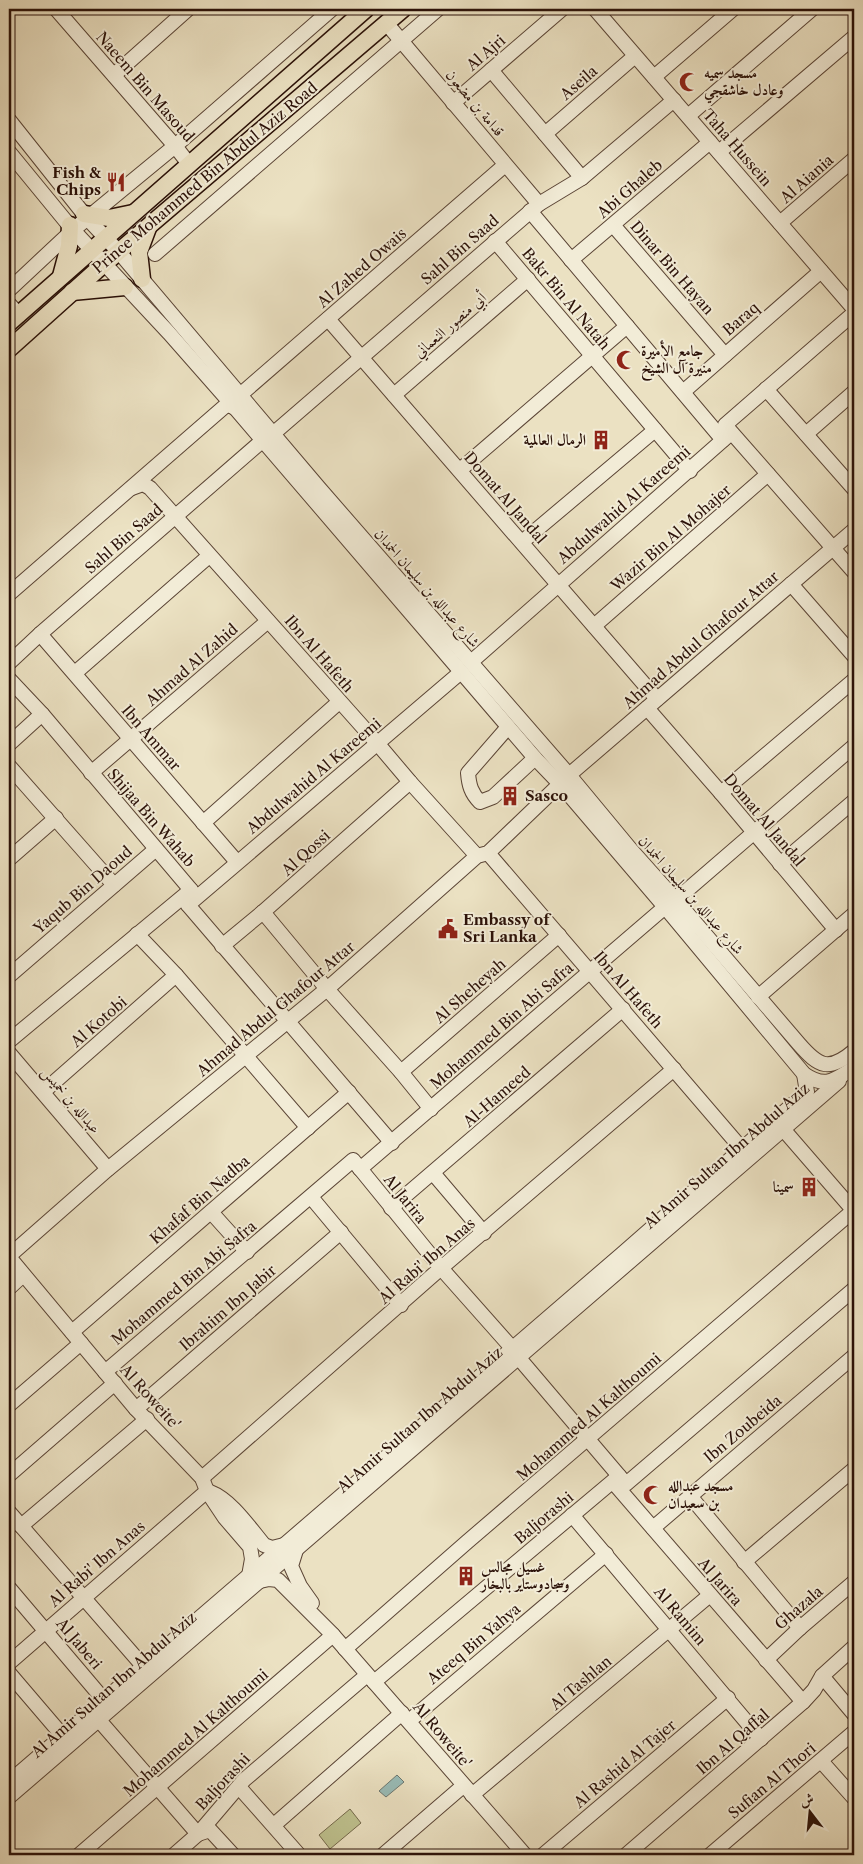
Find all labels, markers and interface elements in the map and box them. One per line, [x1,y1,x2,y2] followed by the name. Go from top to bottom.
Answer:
[92,28,199,146] street label: Naeem Bin Masoud
[462,30,509,75] street label: Al Ajri
[555,61,601,105] street label: Aseila
[704,63,783,104] place label: مسجد سميه وعادل خاشقجي
[442,65,509,140] street label: قدامة بن مضعون
[678,71,700,93] mosque icon: مسجد سميه وعادل خاشقجي
[88,78,321,277] street label: Prince Mohammed Bin Abdul Aziz Road
[699,105,776,191] street label: Taha Hussein
[775,150,837,208] street label: Al Aiania
[592,155,666,223] street label: Abi Ghaleb
[52,163,102,199] place label: Fish & Chips
[105,171,127,193] restaurant icon: Fish & Chips
[417,211,502,289] street label: Sahl Bin Saad
[627,217,719,319] street label: Dinar Bin Hayan
[312,224,410,312] street label: Al Zahed Owais
[518,244,615,354] street label: Bakr Bin Al Natah
[409,287,492,364] street label: أبي منصور النعماني
[719,298,763,339] street label: Baraq
[641,340,712,382] place label: جامع الأميرة منيرة آل الشيخ
[615,349,637,371] mosque icon: جامع الأميرة منيرة آل الشيخ
[590,429,612,451] building icon: الرمال العالمية
[524,430,586,449] place label: الرمال العالمية
[553,441,694,568] street label: Abdulwahid Al Kareemi
[460,448,551,548] street label: Domat Al Jandal
[606,480,735,596] street label: Wazir Bin Al Mohajer
[81,500,166,578] street label: Sahl Bin Saad
[368,524,484,654] street label: شارع عبدالله بن سليمان الحمدان
[618,566,783,713] street label: Ahmad Abdul Ghafour Attar
[281,611,358,697] street label: Ibn Al Hafeth
[141,620,242,710] street label: Ahmad Al Zahid
[118,701,185,775] street label: Ibn Ammar
[242,713,385,838] street label: Abdulwahid Al Kareemi
[104,765,199,871] street label: Shijaa Bin Wahab
[720,769,809,870] street label: Domat Al Jandal
[499,785,521,807] building icon: Sasco
[525,786,568,805] place label: Sasco
[277,826,334,880] street label: Al Qossi
[632,831,748,961] street label: شارع عبدالله بن سليمان الحمدان
[29,842,136,938] street label: Yaqub Bin Daoud
[463,910,552,946] place label: Embassy of Sri Lanka
[437,918,459,940] public building icon: Embassy of Sri Lanka
[192,937,359,1081] street label: Ahmad Abdul Ghafour Attar
[590,947,667,1033] street label: Ibn Al Hafeth
[429,954,510,1028] street label: Al Sheheyah
[426,958,577,1093] street label: Mohammed Bin Abi Safra
[66,992,131,1052] street label: Al Kotobi
[37,1062,105,1138] street label: عبدالله بن خميس
[458,1062,534,1132] street label: Al-Hameed
[639,1078,813,1233] street label: Al Amir Sultan Ibn Abdul Aziz
[146,1151,254,1248] street label: Khafaf Bin Nadba
[379,1170,431,1227] street label: Al Jarira
[798,1176,820,1198] building icon: سمينا
[773,1177,794,1196] place label: سمينا
[374,1214,479,1308] street label: Al Rabi' Ibn Anas
[107,1216,260,1349] street label: Mohammed Bin Abi Safra
[175,1260,280,1355] street label: Ibrahim Ibn Jabir
[332,1342,506,1497] street label: Al Amir Sultan Ibn Abdul Aziz
[512,1348,665,1485] street label: Mohammed Al Kalthoumi
[116,1359,185,1433] street label: Al Roweite'
[700,1391,786,1467] street label: Ibn Zoubeida
[668,1476,733,1512] place label: مسجد عبدالله بن سعيدان
[642,1484,664,1506] mosque icon: مسجد عبدالله بن سعيدان
[510,1487,577,1548] street label: Baljorashi
[44,1517,149,1611] street label: Al Rabi' Ibn Anas
[694,1553,747,1610] street label: Al Jarira
[479,1557,570,1593] place label: غسيل مجالس وسجادوستاير بالبخار
[455,1565,477,1587] building icon: غسيل مجالس وسجادوستاير بالبخار
[650,1582,710,1649] street label: Al Ramim
[771,1582,827,1634] street label: Ghazala
[422,1599,524,1689] street label: Ateeq Bin Yahya
[26,1607,200,1762] street label: Al Amir Sultan Ibn Abdul Aziz
[52,1613,107,1673] street label: Al Jaberi
[545,1651,616,1715] street label: Al Tashlan
[119,1664,272,1801] street label: Mohammed Al Kalthoumi
[408,1697,476,1772] street label: Al Roweite'
[692,1705,773,1778] street label: Ibn Al Qaffal
[569,1715,680,1812] street label: Al Rashid Al Tajer
[724,1738,820,1823] street label: Sufian Al Thori
[191,1749,254,1814] street label: Baljorashi
[786,1786,836,1836] north arrow
[797,1789,816,1810] text: ش

